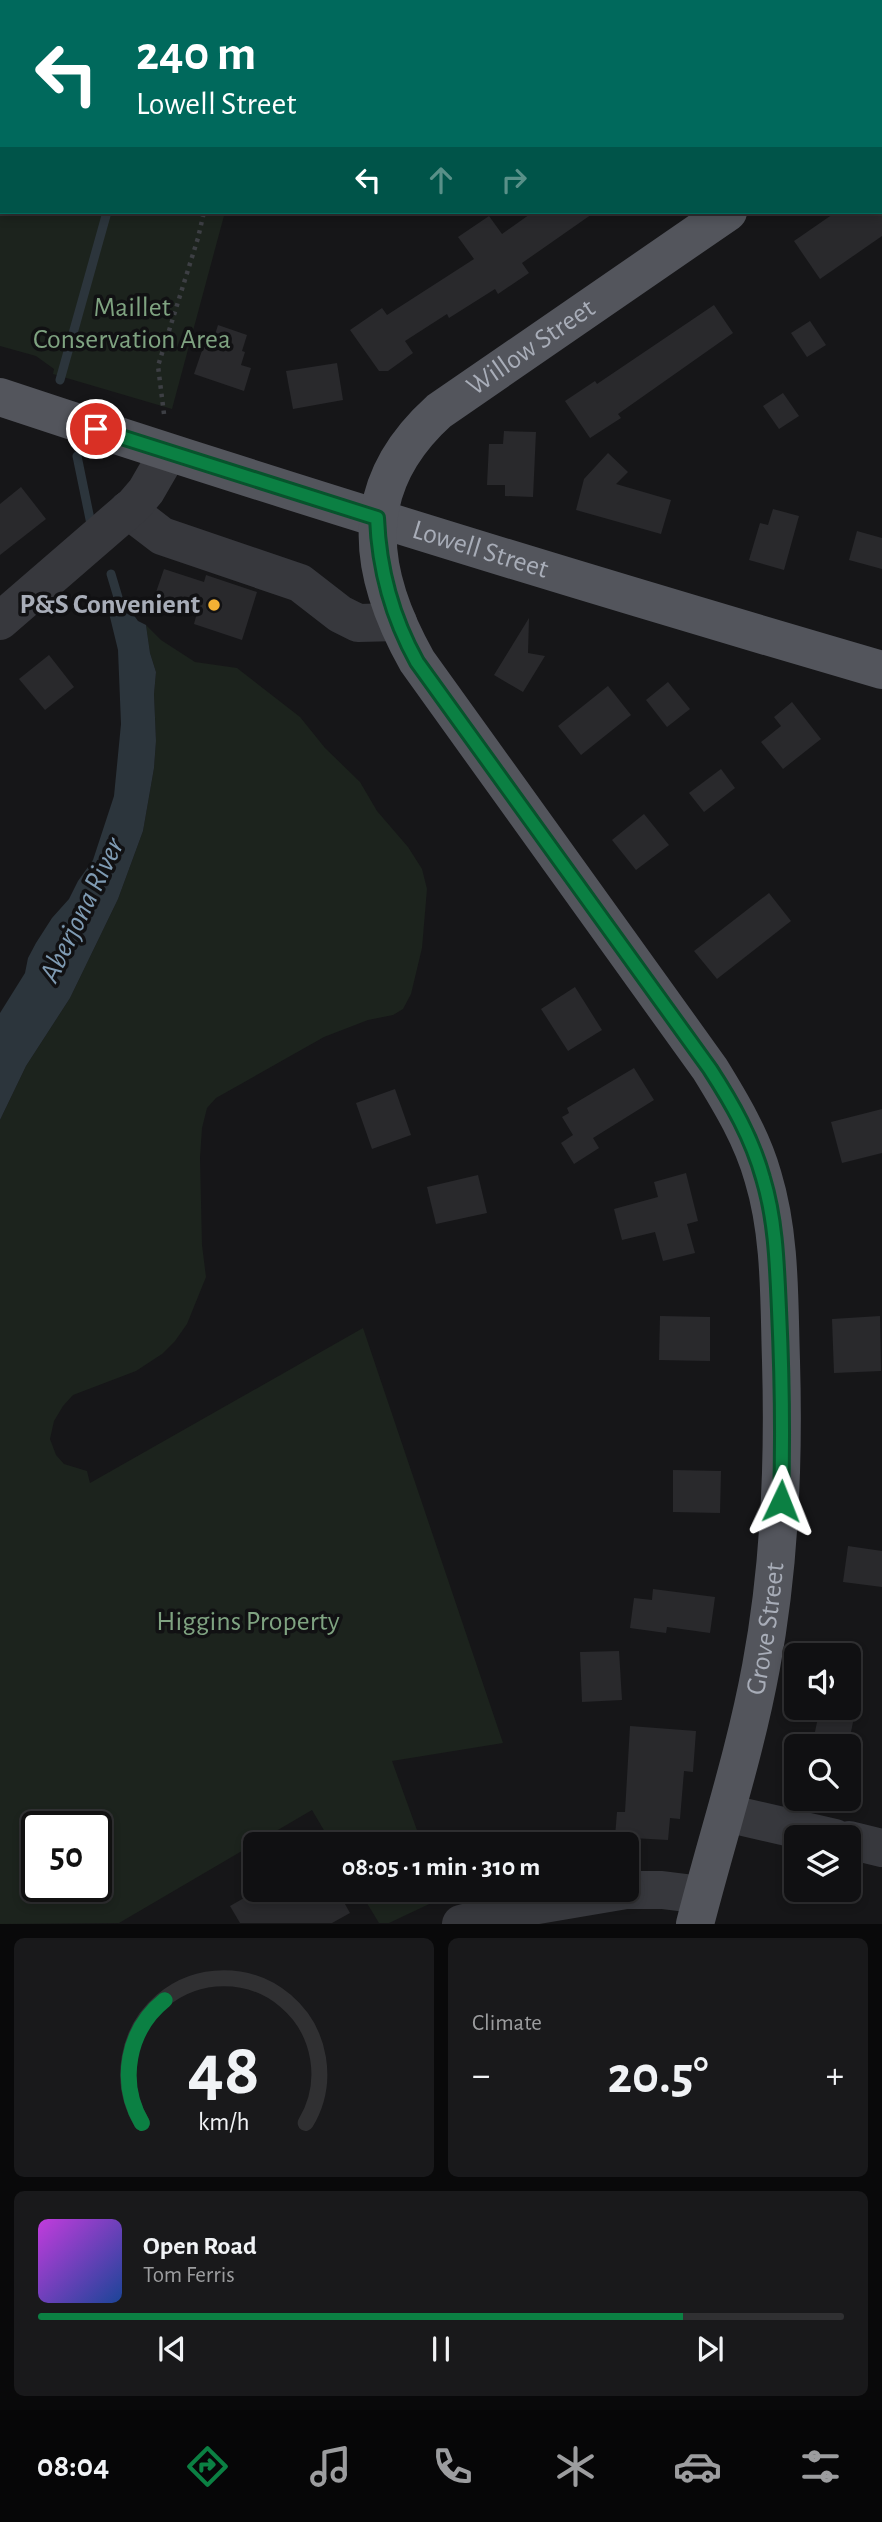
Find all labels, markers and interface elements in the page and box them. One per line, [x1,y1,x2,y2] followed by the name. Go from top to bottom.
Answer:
[21,28,112,119] icon: left
[136,30,256,79] text: 240 m
[136,88,296,120] text: Lowell Street
[349,161,387,199] icon: left
[422,161,460,199] icon: ahead
[495,161,533,199] icon: right
[33,294,231,354] park label: Maillet Conservation Area
[462,294,600,401] street label: Willow Street
[66,399,126,459] pin
[77,410,115,448] icon: arrive
[409,516,552,584] street label: Lowell Street
[19,591,201,619] place label: P&S Convenient
[206,597,222,613] marker: P&S Convenient
[34,832,130,988] water label: Aberjona River
[744,1464,818,1538] position arrow
[742,1561,790,1698] street label: Grove Street
[156,1608,340,1636] park label: Higgins Property
[784,1643,861,1902] map controls
[784,1643,861,1720] button: sound
[784,1734,861,1811] button: search
[21,1811,112,1902] speed limit sign: 50
[784,1825,861,1902] button: layers
[342,1854,540,1880] text: 08:05 · 1 min · 310 m
[472,2012,542,2035] text: Climate
[188,2036,260,2109] text: 48
[607,2050,709,2102] text: 20.5°
[472,2057,490,2095] text: −
[826,2057,844,2095] text: +
[198,2110,250,2135] text: km/h
[143,2233,257,2259] text: Open Road
[143,2264,235,2287] text: Tom Ferris
[153,2330,191,2368] icon: previous
[422,2330,460,2368] icon: pause
[691,2330,729,2368] icon: next
[183,2442,232,2491] icon: directions
[306,2442,355,2491] icon: music
[428,2442,477,2491] icon: phone
[551,2442,600,2491] icon: climate
[673,2442,722,2491] icon: car
[796,2442,845,2491] icon: filters
[37,2450,109,2482] text: 08:04

